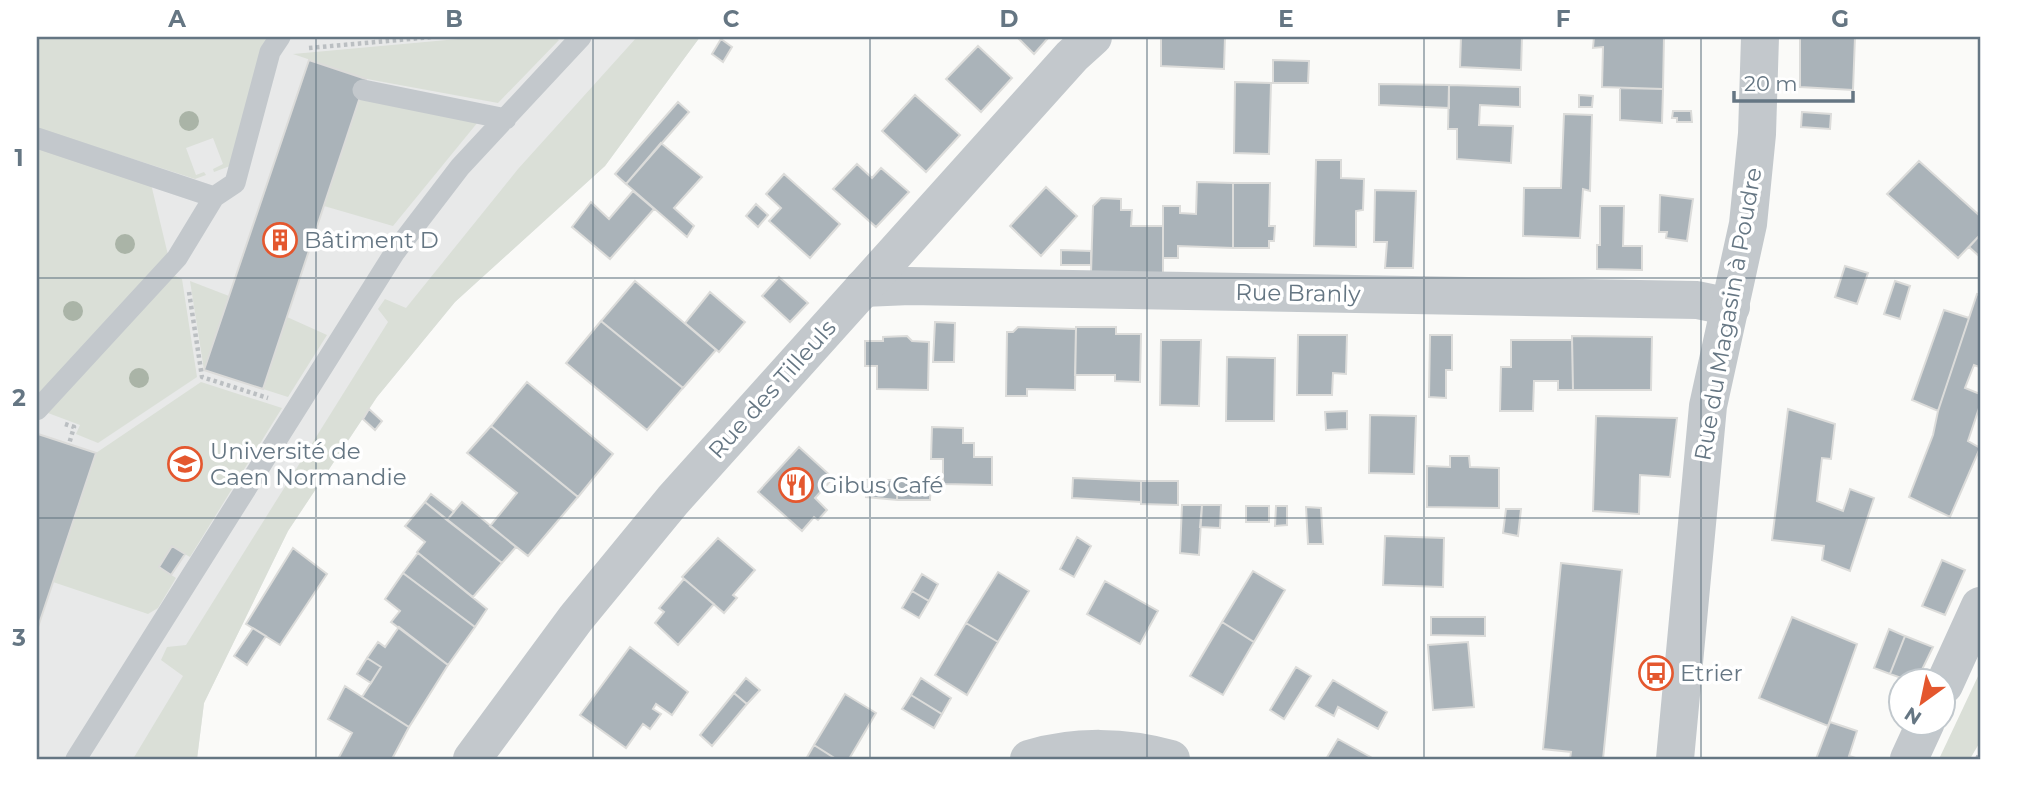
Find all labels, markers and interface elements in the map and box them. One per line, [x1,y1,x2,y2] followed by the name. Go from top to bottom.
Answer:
[167,5,186,33] text: A
[445,5,463,33] text: B
[723,5,740,33] text: C
[1000,5,1019,33] text: D
[1278,5,1294,33] text: E
[1556,5,1571,33] text: F
[1831,5,1849,33] text: G
[1734,60,1853,104] scale bar
[1744,71,1798,96] text: 20 m
[14,144,24,172] text: 1
[1688,165,1768,463] street label: Rue du Magasin à Poudre
[261,221,299,259] building icon: Bâtiment D
[304,226,439,254] place label: Bâtiment D
[1235,278,1361,308] street label: Rue Branly
[702,314,842,464] street label: Rue des Tilleuls
[12,384,26,412] text: 2
[210,437,407,491] place label: Université de Caen Normandie
[166,445,204,483] school or university icon: Université de Caen Normandie
[777,466,815,504] restaurant icon: Gibus Café
[820,471,943,499] place label: Gibus Café
[11,624,26,652] text: 3
[1637,654,1675,692] bus stop icon: Etrier
[1680,659,1743,687] place label: Etrier
[1888,666,1958,736] north arrow
[1900,702,1926,730] text: N

